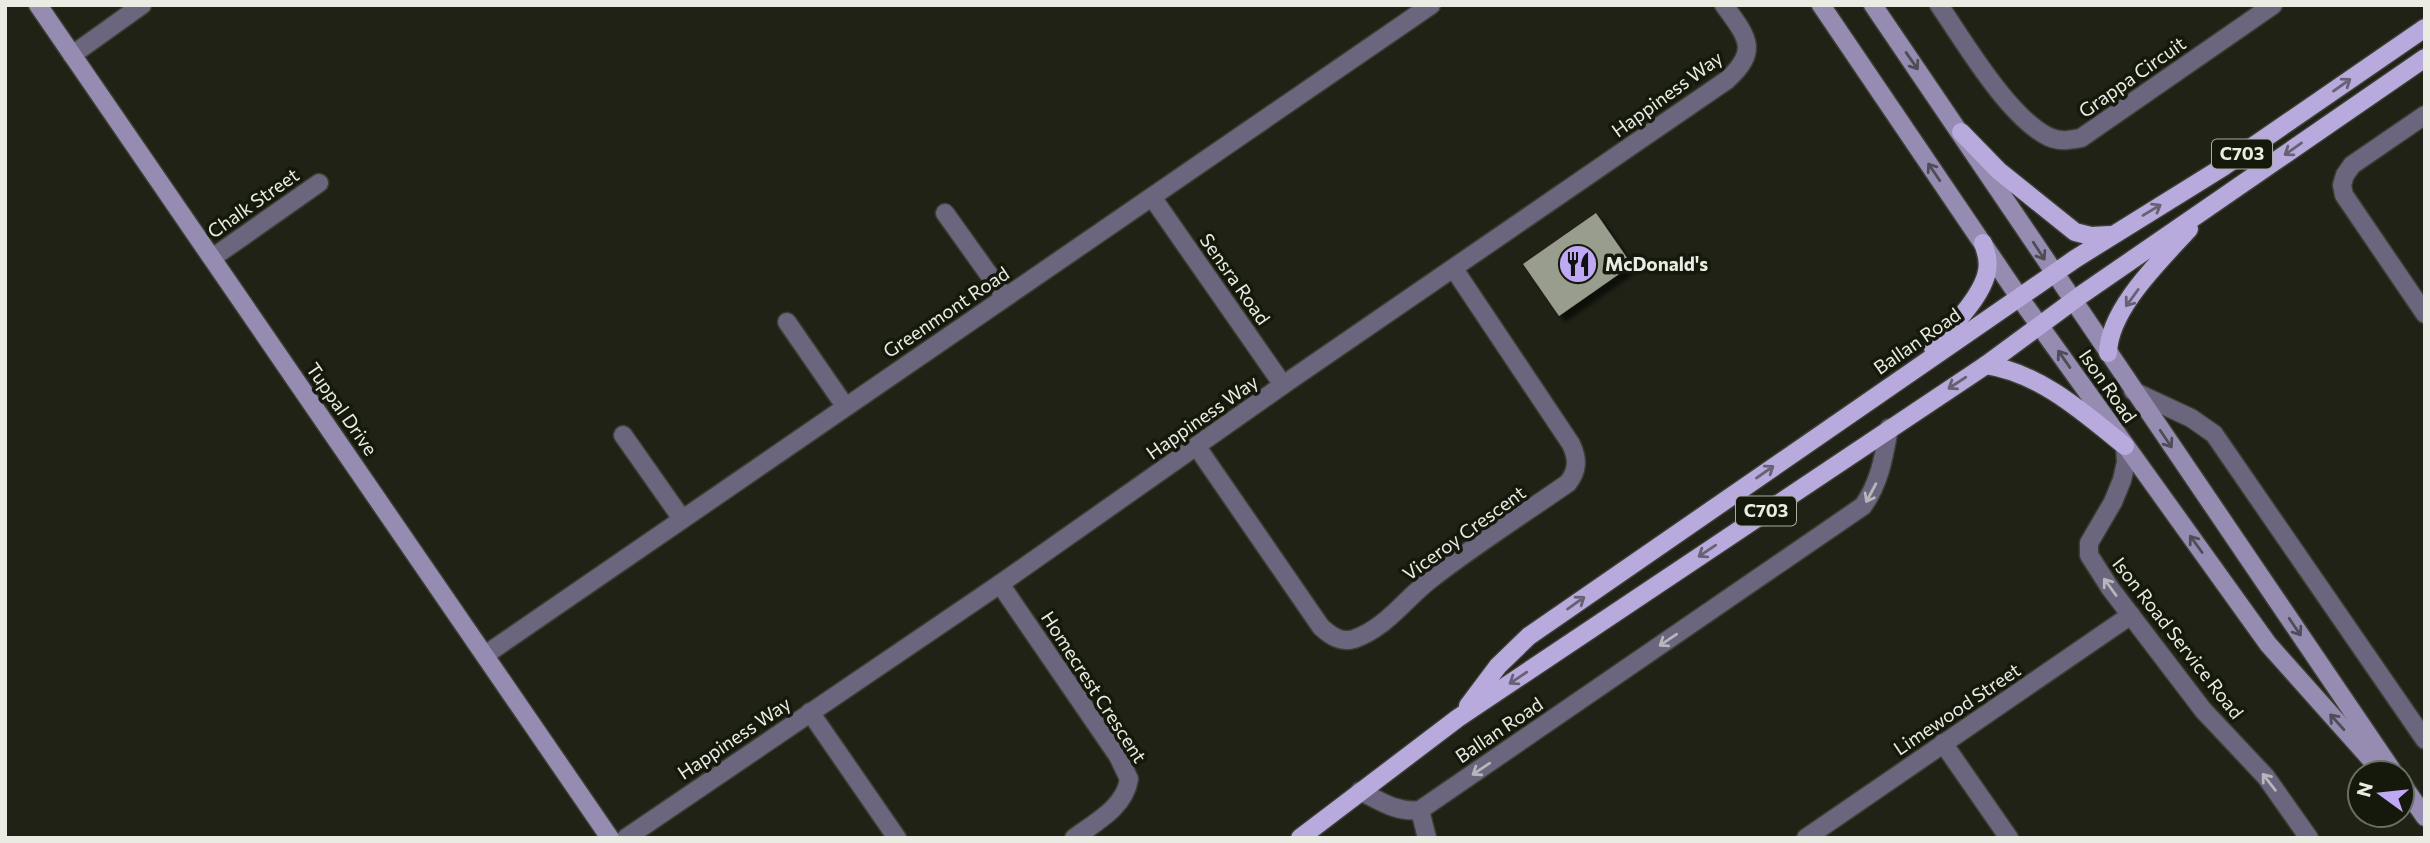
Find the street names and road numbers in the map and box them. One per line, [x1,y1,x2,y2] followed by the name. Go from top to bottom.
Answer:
[2074,31,2190,122] street label: Grappa Circuit
[1607,46,1727,141] street label: Happiness Way
[2212,140,2272,168] road number: C703
[203,163,303,242] street label: Chalk Street
[1196,229,1275,329] street label: Sensra Road
[878,261,1013,362] street label: Greenmont Road
[1869,302,1965,379] street label: Ballan Road
[2075,345,2142,427] street label: Ison Road
[302,358,383,460] street label: Tuppal Drive
[1141,369,1262,464] street label: Happiness Way
[1398,480,1530,585] street label: Viceroy Crescent
[1736,496,1796,526] road number: C703
[2108,552,2249,723] street label: Ison Road Service Road
[1037,607,1152,767] street label: Homecrest Crescent
[1889,658,2025,760] street label: Limewood Street
[673,691,795,784] street label: Happiness Way
[1451,692,1547,767] street label: Ballan Road

